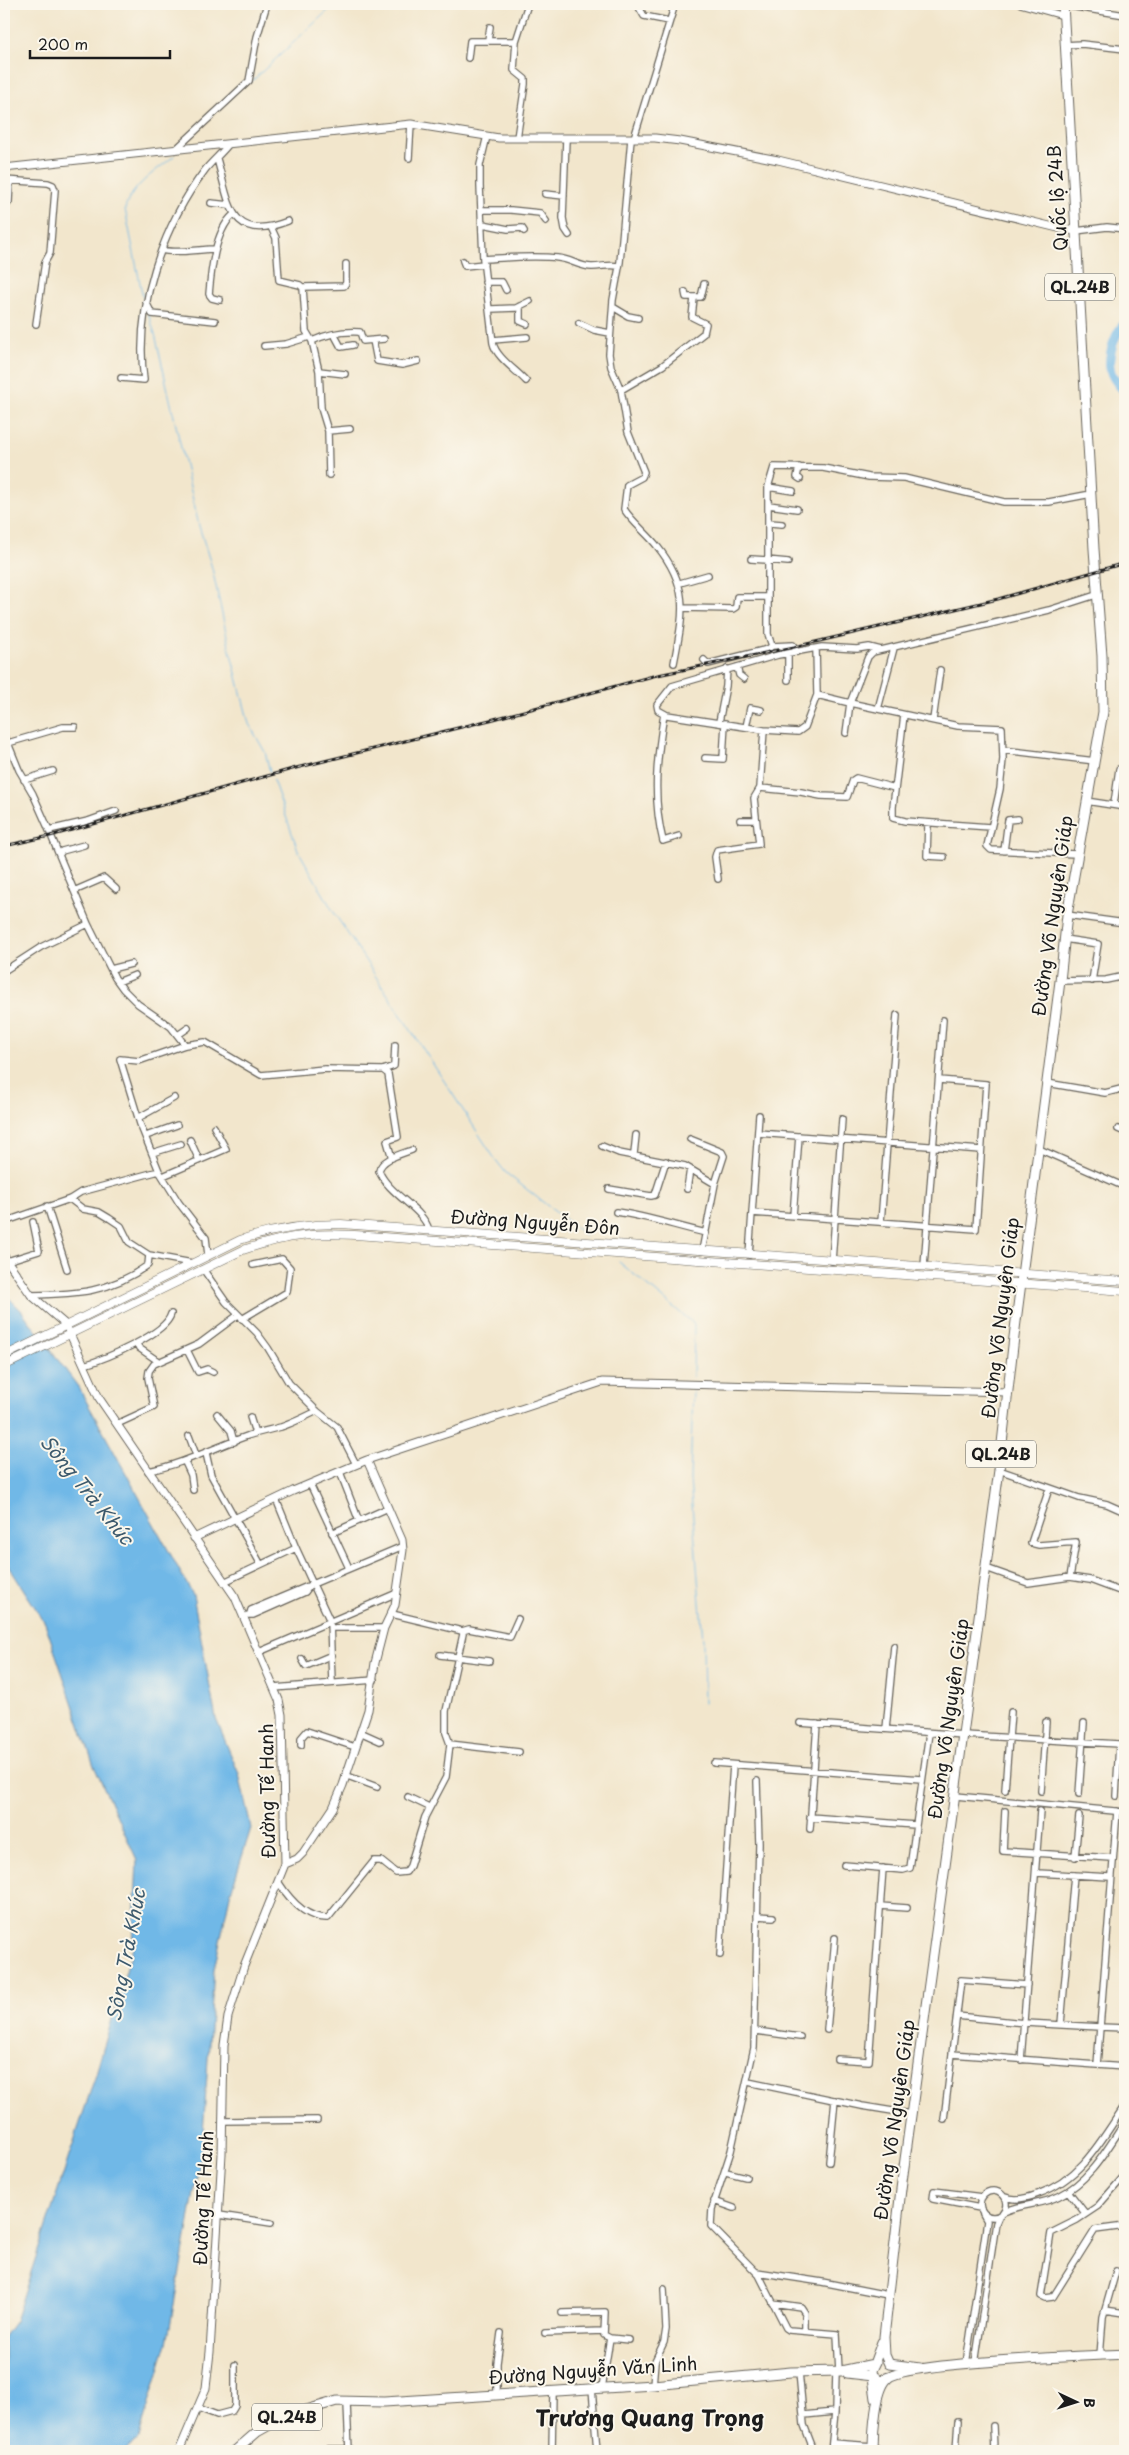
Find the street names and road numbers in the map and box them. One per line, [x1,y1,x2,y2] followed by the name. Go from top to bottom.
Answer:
[1039,144,1074,252] street label: Quốc lộ 24B
[1045,274,1115,300] road number: QL.24B
[1024,814,1079,1018] street label: Đường Võ Nguyên Giáp
[450,1202,621,1241] street label: Đường Nguyễn Đôn
[974,1216,1025,1420] street label: Đường Võ Nguyên Giáp
[966,1440,1036,1468] road number: QL.24B
[920,1617,975,1821] street label: Đường Võ Nguyên Giáp
[252,1723,281,1859] street label: Đường Tế Hanh
[866,2018,921,2222] street label: Đường Võ Nguyên Giáp
[185,2130,220,2266] street label: Đường Tế Hanh
[488,2349,698,2390] street label: Đường Nguyễn Văn Linh
[252,2404,322,2430] road number: QL.24B

